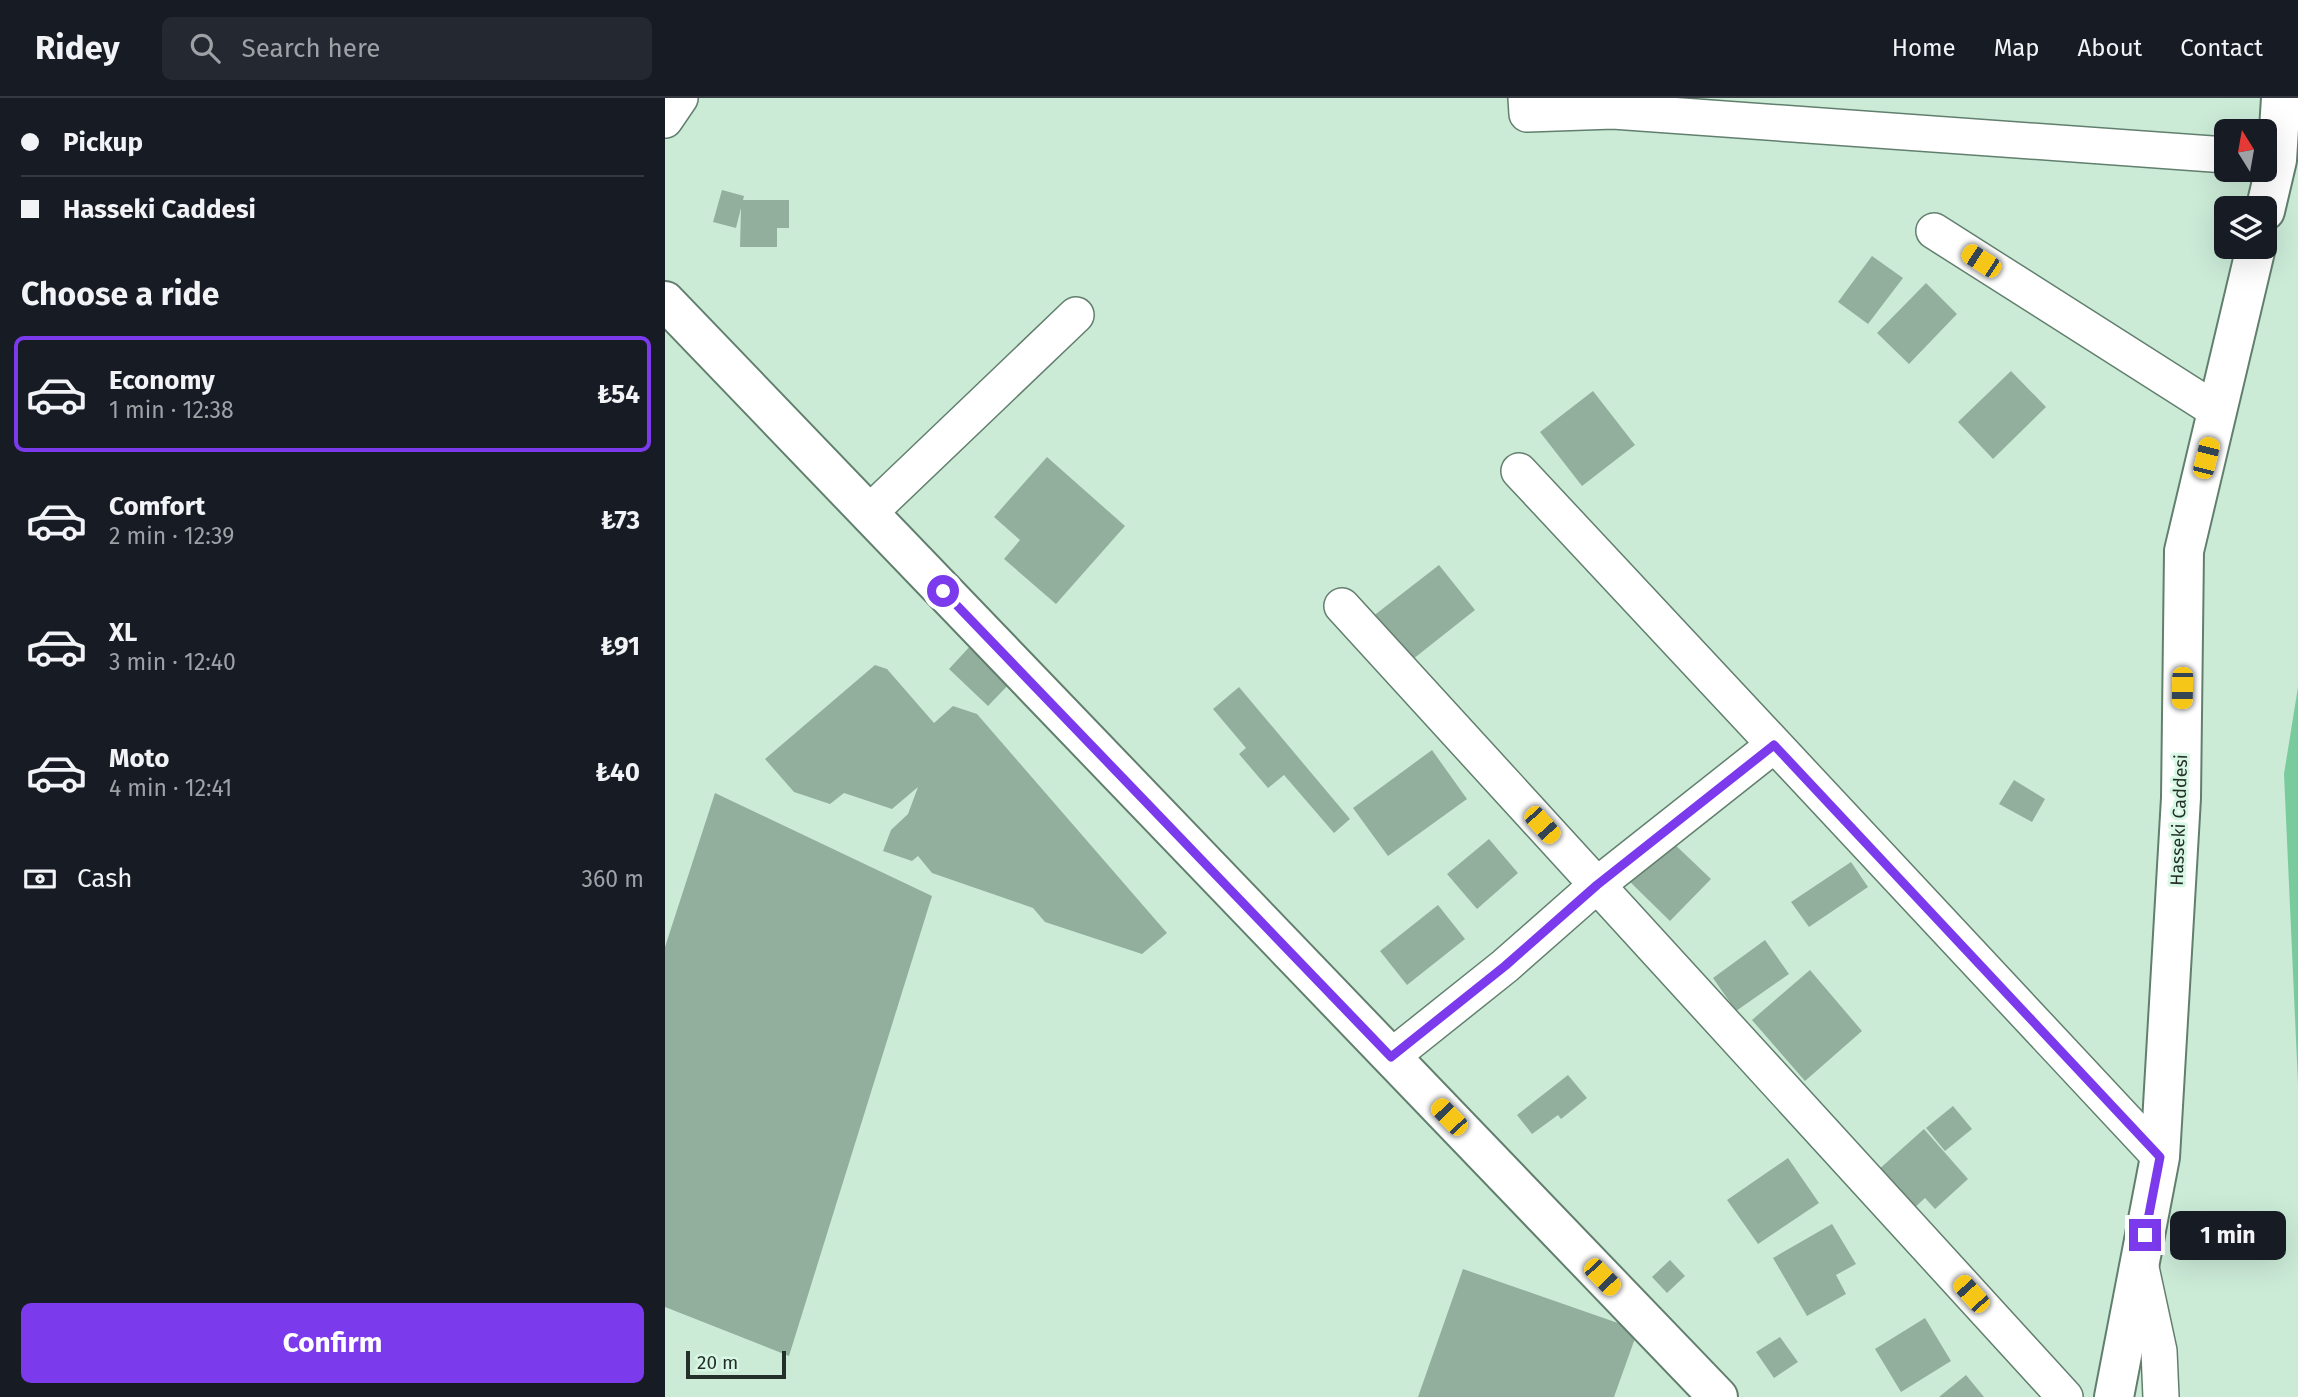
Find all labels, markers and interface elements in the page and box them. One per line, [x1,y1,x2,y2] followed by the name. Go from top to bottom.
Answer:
[162,17,652,80] search box
[35,28,120,68] text: Ridey
[186,29,224,67] icon: search
[242,33,380,64] text: Search here
[1892,34,1956,62] text: Home
[1994,34,2040,62] text: Map
[2078,34,2142,62] text: About
[2180,34,2263,62] text: Contact
[2214,119,2277,182] north arrow
[2214,119,2277,259] map controls
[63,127,143,158] text: Pickup
[63,194,256,225] text: Hasseki Caddesi
[2214,196,2277,259] button: layers
[1958,241,2005,281] car
[21,275,219,313] text: Choose a ride
[25,363,88,426] icon: car
[109,365,215,396] text: Economy
[597,379,640,410] text: ₺54
[109,396,234,424] text: 1 min · 12:38
[2191,435,2222,481] car
[25,489,88,552] icon: car
[109,491,205,522] text: Comfort
[601,505,640,536] text: ₺73
[109,522,234,550] text: 2 min · 12:39
[927,575,959,607] route start
[25,615,88,678] icon: car
[109,617,137,648] text: XL
[600,631,640,662] text: ₺91
[109,648,236,676] text: 3 min · 12:40
[2172,667,2193,709] car
[25,741,88,804] icon: car
[109,743,169,774] text: Moto
[2166,754,2192,886] street label: Hasseki Caddesi
[595,757,640,788] text: ₺40
[109,774,232,802] text: 4 min · 12:41
[1521,802,1564,848] car
[21,860,59,898] icon: cash
[77,863,133,894] text: Cash
[582,865,644,893] text: 360 m
[1427,1095,1472,1139] car
[2169,1210,2285,1260] callout: 1 min
[2129,1219,2161,1251] route end
[2200,1221,2256,1249] text: 1 min
[1580,1255,1625,1299] car
[1950,1271,1993,1317] car
[21,1303,644,1383] button: Confirm
[686,1348,786,1380] scale bar
[697,1351,738,1374] text: 20 m

